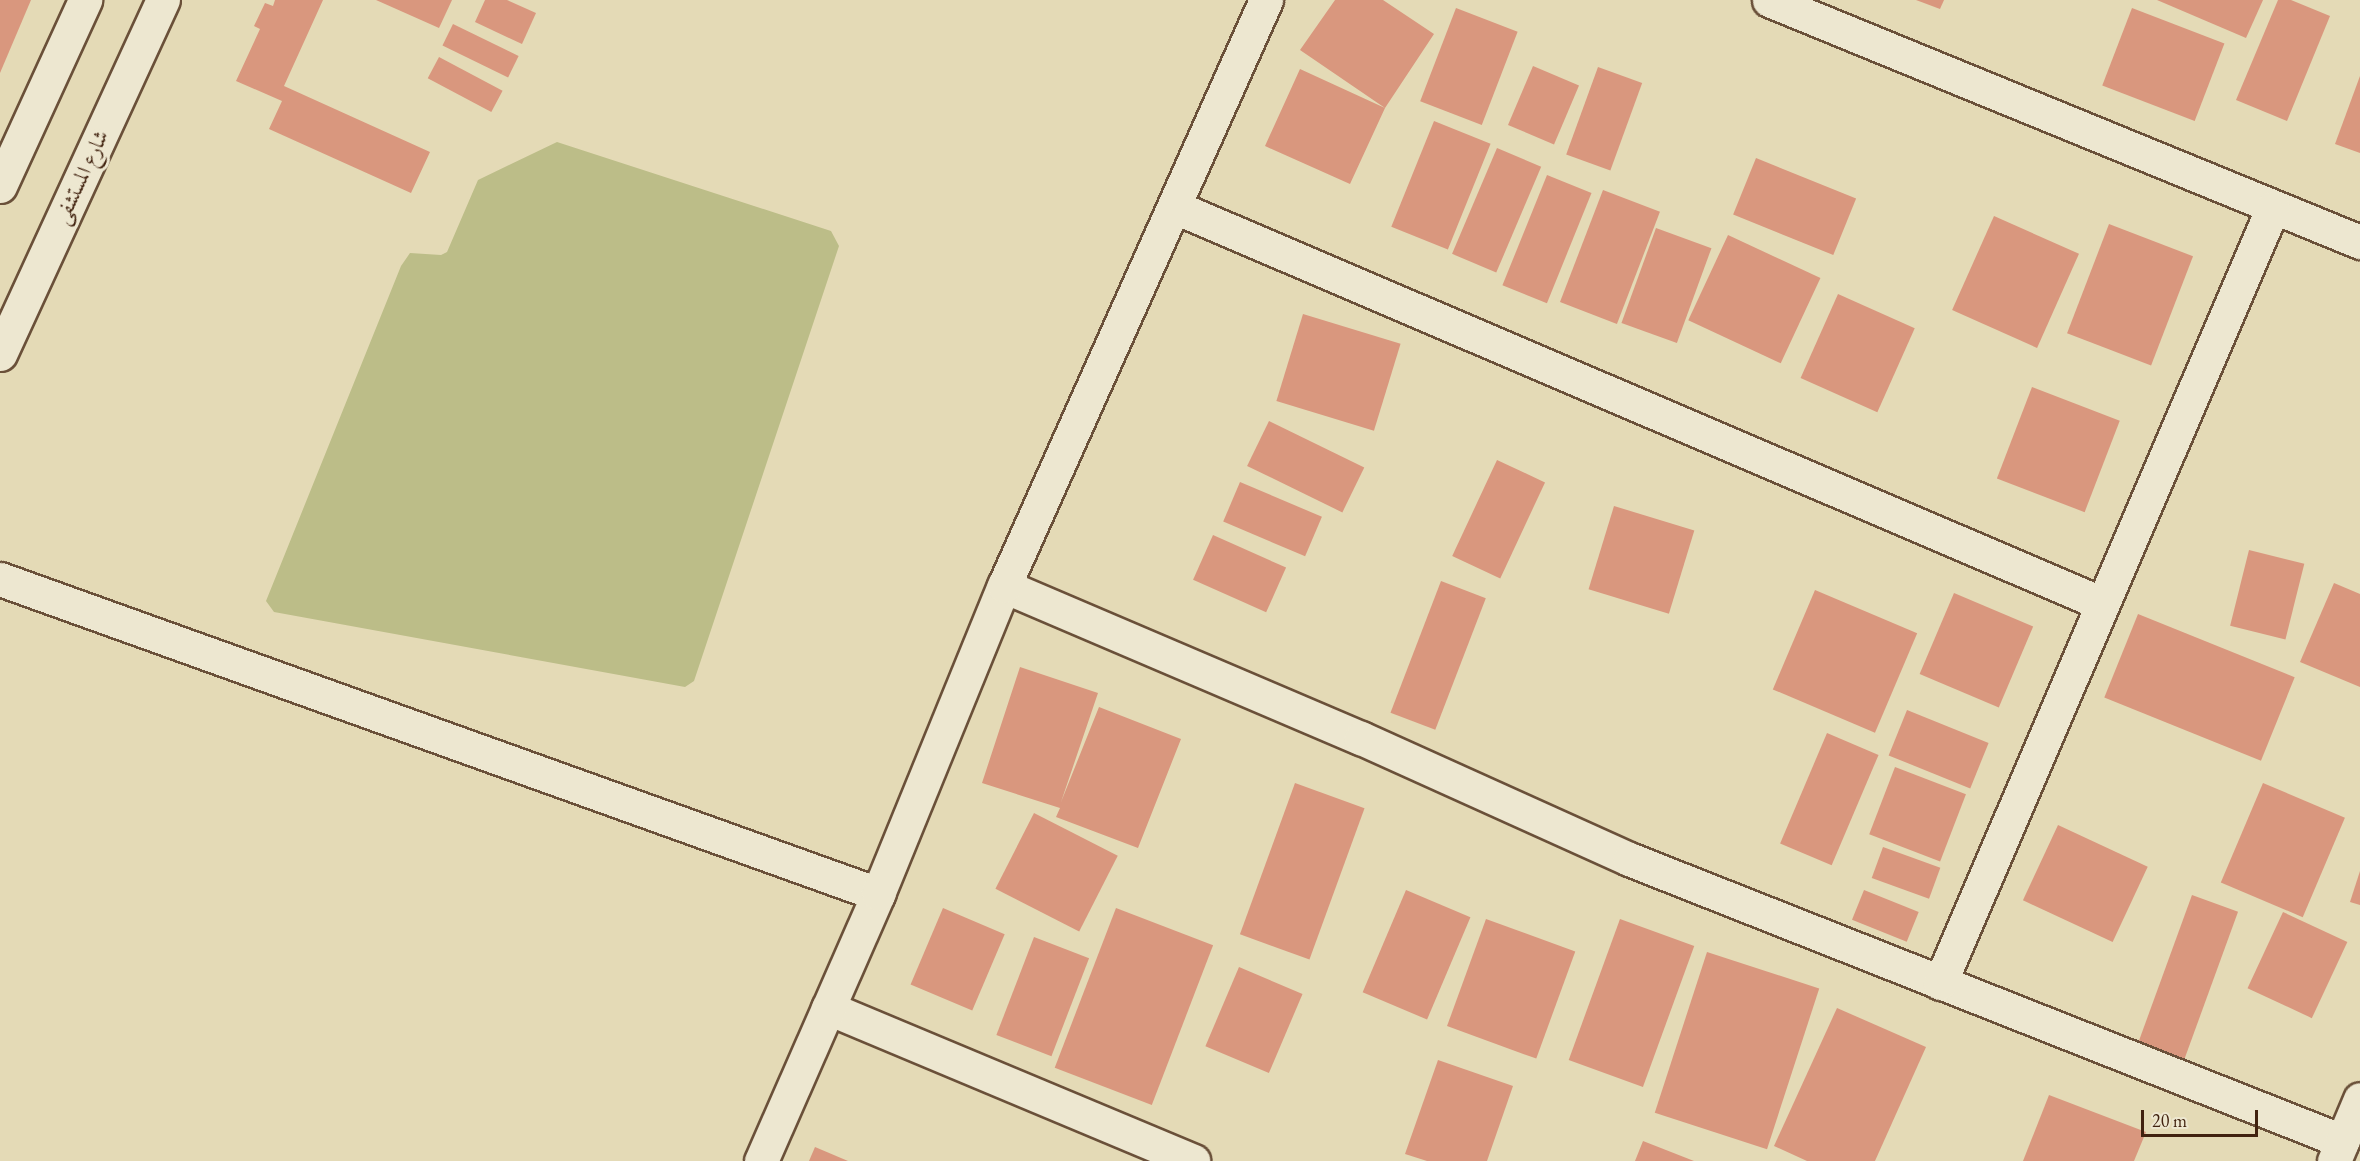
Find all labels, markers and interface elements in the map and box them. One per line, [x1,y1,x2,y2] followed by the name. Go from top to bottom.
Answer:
[48,126,114,228] street label: شارع المستشفى
[2144,1098,2261,1136] scale bar
[2152,1109,2187,1132] text: 20 m

